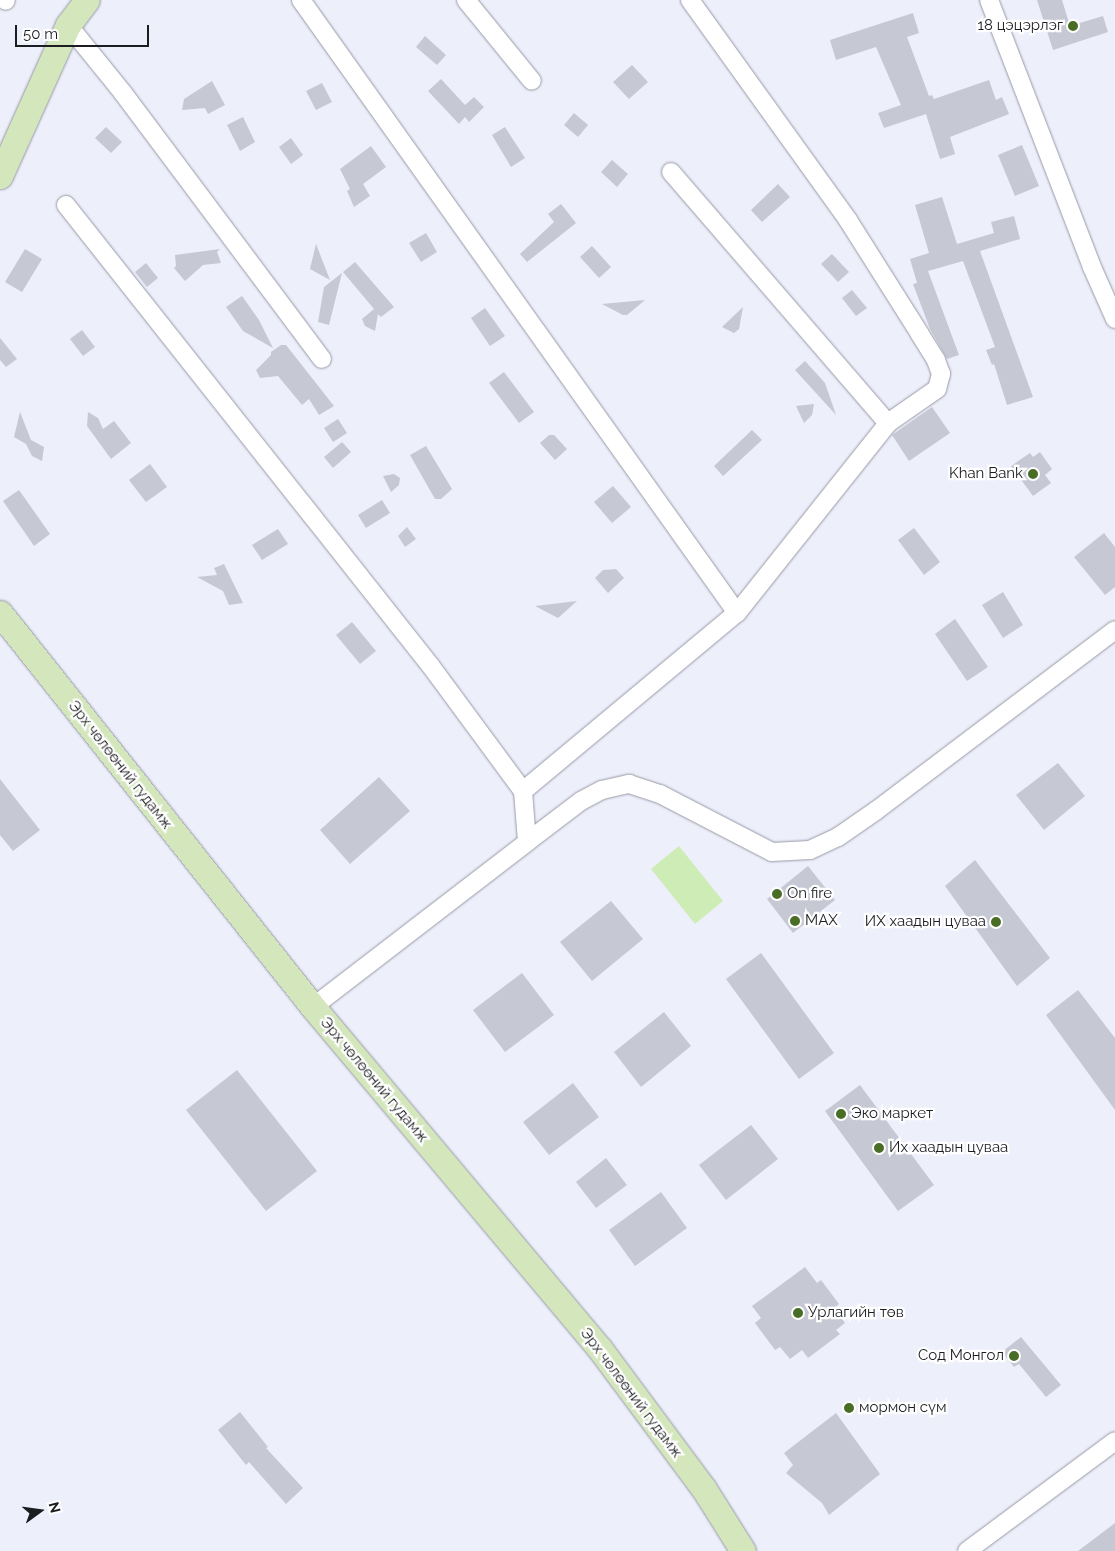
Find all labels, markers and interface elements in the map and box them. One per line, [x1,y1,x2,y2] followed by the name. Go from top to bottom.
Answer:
[18,15,151,47] scale bar
[978,17,1063,35] place label: 18 цэцэрлэг
[1067,20,1079,32] marker: 18 цэцэрлэг
[23,25,58,43] text: 50 m
[949,465,1023,483] place label: Khan Bank
[1027,468,1039,480] marker: Khan Bank
[64,697,176,833] street label: Эрх чөлөөний гудамж
[787,885,832,903] place label: On fire
[771,888,783,900] marker: On fire
[805,912,838,930] place label: МАХ
[865,913,986,931] place label: ИХ хаадын цуваа
[789,915,801,927] marker: МАХ
[990,916,1002,928] marker: ИХ хаадын цуваа
[316,1014,432,1146] street label: Эрх чөлөөний гудамж
[851,1105,933,1123] place label: Эко маркет
[835,1108,847,1120] marker: Эко маркет
[889,1139,1008,1157] place label: Их хаадын цуваа
[873,1142,885,1154] marker: Их хаадын цуваа
[808,1304,904,1322] place label: Урлагийн төв
[792,1307,804,1319] marker: Урлагийн төв
[576,1324,686,1462] street label: Эрх чөлөөний гудамж
[918,1347,1004,1365] place label: Сод Монгол
[1008,1350,1020,1362] marker: Сод Монгол
[859,1399,946,1417] place label: мормон сүм
[843,1402,855,1414] marker: мормон сүм
[15,1486,65,1536] north arrow
[45,1500,64,1514] text: N

